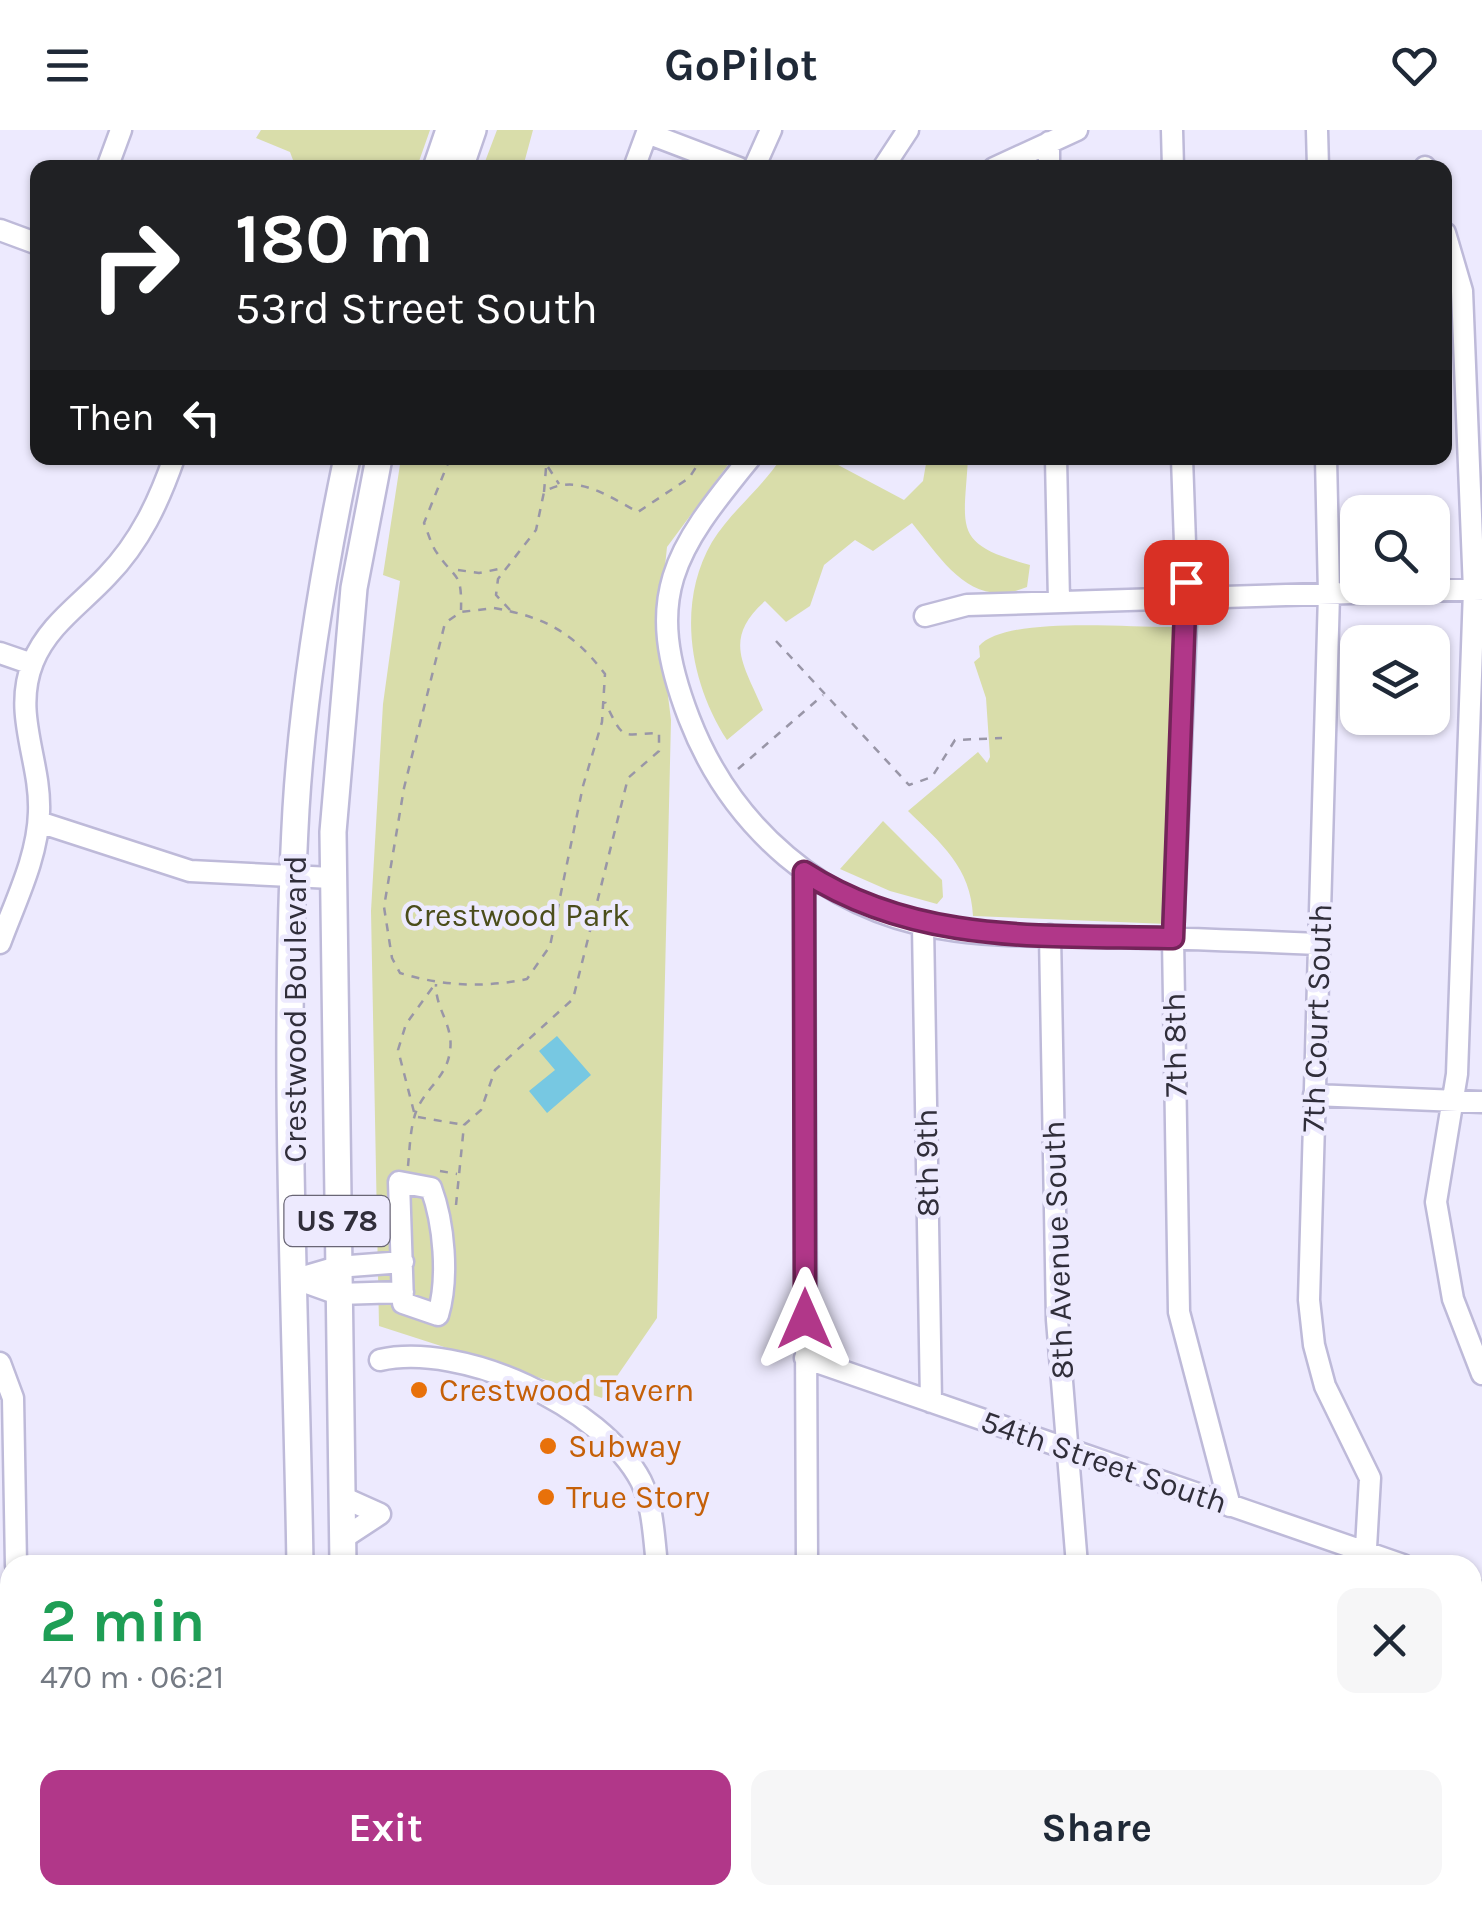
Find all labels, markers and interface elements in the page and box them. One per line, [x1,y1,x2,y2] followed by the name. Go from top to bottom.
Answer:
[40,38,95,93] icon: menu
[1387,38,1442,93] icon: heart
[664,39,818,91] text: GoPilot
[235,198,434,280] text: 180 m
[70,200,200,330] icon: right
[235,282,598,334] text: 53rd Street South
[174,390,229,445] icon: left
[70,395,154,440] text: Then
[1340,495,1450,735] map controls
[1340,495,1450,605] button: search
[1144,540,1229,625] pin
[1159,555,1214,610] icon: arrive
[1340,625,1450,735] button: layers
[277,855,314,1163] street label: Crestwood Boulevard
[404,897,630,934] park label: Crestwood Park
[1295,903,1339,1133] street label: 7th Court South
[1156,992,1194,1098] street label: 7th 8th
[908,1108,946,1218] street label: 8th 9th
[1035,1120,1081,1380] street label: 8th Avenue South
[284,1196,390,1246] road number: US 78
[753,1267,857,1371] position arrow
[439,1372,694,1409] place label: Crestwood Tavern
[408,1379,430,1401] marker: Crestwood Tavern
[976,1403,1232,1521] street label: 54th Street South
[568,1428,681,1465] place label: Subway
[537,1435,559,1457] marker: Subway
[566,1479,710,1516] place label: True Story
[535,1486,557,1508] marker: True Story
[40,1586,205,1656] text: 2 min
[1337,1588,1442,1693] button: close
[40,1659,224,1696] text: 470 m · 06:21
[40,1770,731,1885] button: Exit
[751,1770,1442,1885] button: Share

